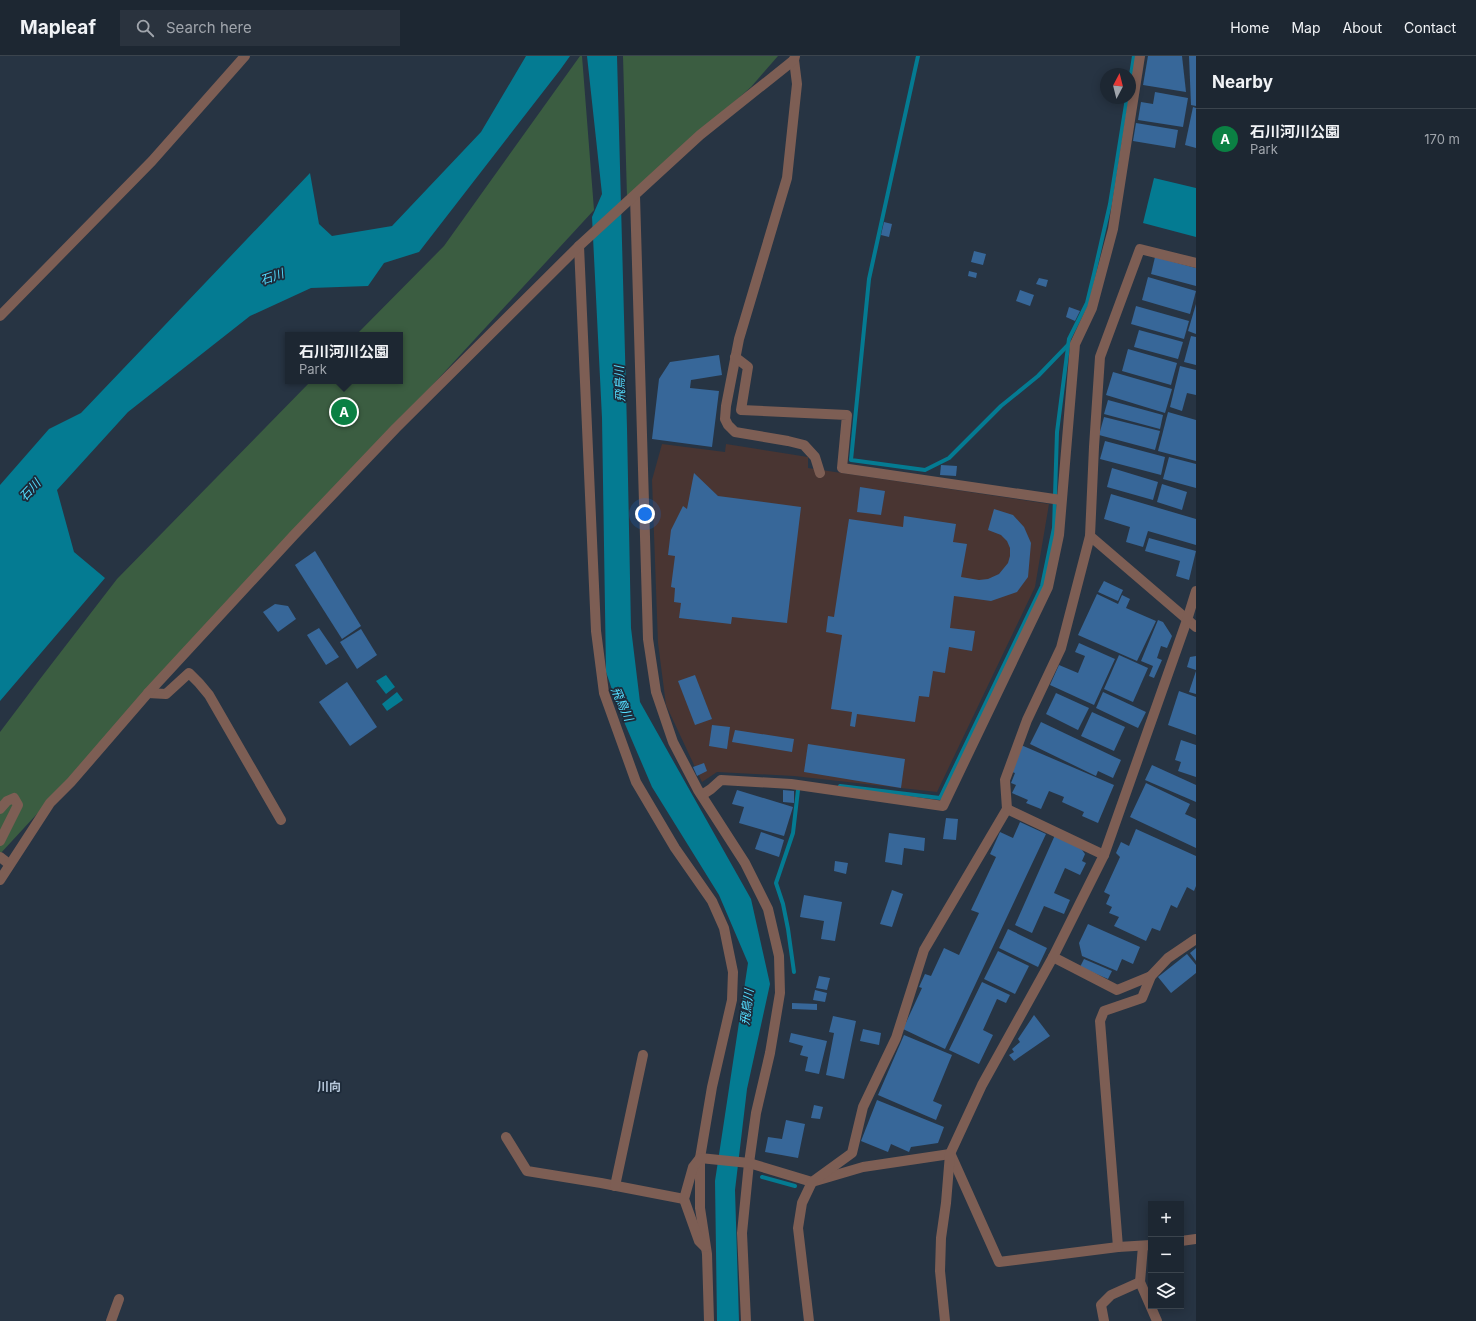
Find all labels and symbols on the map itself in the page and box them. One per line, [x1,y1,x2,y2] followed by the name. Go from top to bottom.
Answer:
[1100,68,1136,104] north arrow
[258,265,288,288] water label: 石川
[611,364,628,402] water label: 飛鳥川
[331,397,357,427] pin: A
[16,474,45,504] water label: 石川
[635,504,655,524] your location
[608,684,637,725] water label: 飛鳥川
[737,986,756,1026] water label: 飛鳥川
[317,1079,341,1094] district label: 川向

